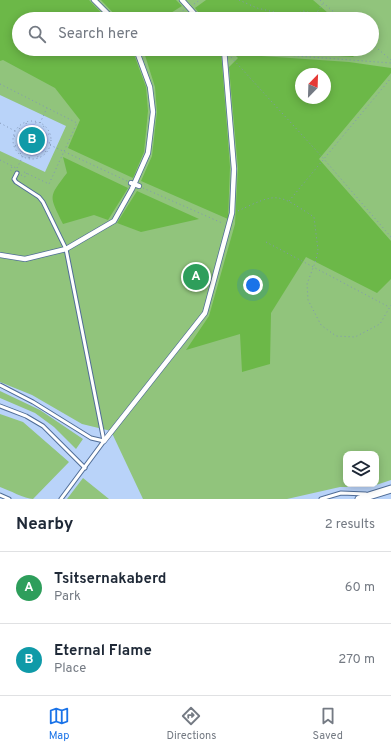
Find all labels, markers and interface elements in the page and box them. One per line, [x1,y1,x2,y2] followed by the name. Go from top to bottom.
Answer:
[12,12,379,56] search box
[26,23,48,45] icon: search
[58,25,138,44] text: Search here
[295,68,331,104] north arrow
[19,125,45,155] pin: B
[183,262,209,292] pin: A
[243,275,263,295] your location
[343,451,379,487] map controls
[343,451,379,487] button: layers
[16,514,73,536] text: Nearby
[325,517,375,533] text: 2 results
[54,570,167,589] text: Tsitsernakaberd
[24,580,34,596] text: A
[345,580,375,596] text: 60 m
[54,589,81,605] text: Park
[54,642,152,661] text: Eternal Flame
[25,652,33,668] text: B
[338,652,375,668] text: 270 m
[54,661,86,677] text: Place
[48,705,70,743] tab: Map
[166,705,216,743] tab: Directions
[313,705,343,743] tab: Saved

